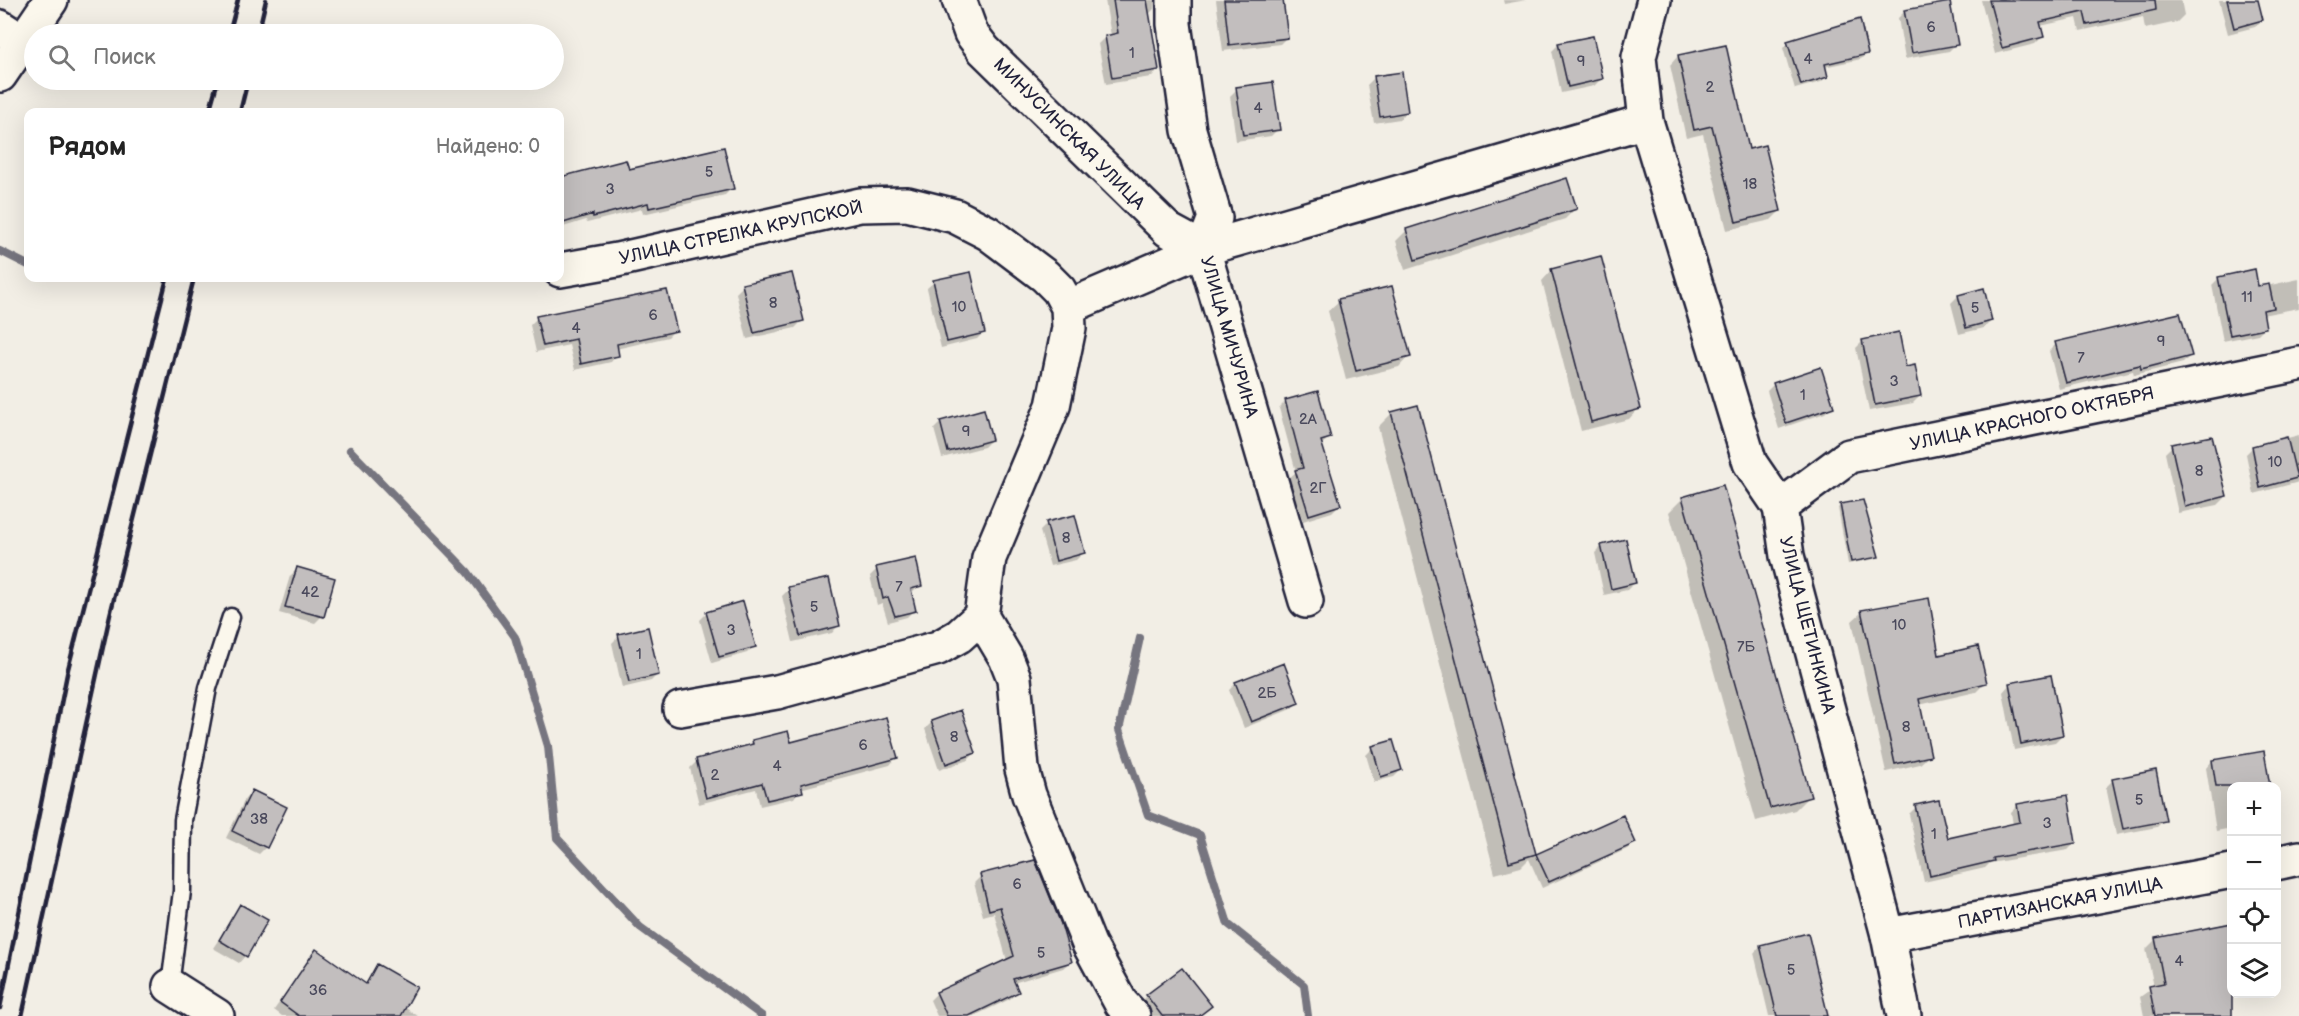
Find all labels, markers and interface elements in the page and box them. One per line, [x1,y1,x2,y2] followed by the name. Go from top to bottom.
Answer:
[1926,18,1936,37] house number: 6
[24,24,564,90] search box
[45,41,78,74] icon: search
[93,44,156,71] text: Поиск
[1129,44,1135,63] house number: 1
[1803,50,1813,69] house number: 4
[1577,52,1585,71] house number: 9
[989,54,1149,214] street label: МИНУСИНСКАЯ УЛИЦА
[1706,78,1715,97] house number: 2
[1253,99,1263,118] house number: 4
[48,132,126,163] text: Рядом
[436,135,540,159] text: Найдено: 0
[705,163,713,182] house number: 5
[1743,175,1758,194] house number: 18
[605,180,615,199] house number: 3
[617,197,865,269] street label: УЛИЦА СТРЕЛКА КРУПСКОЙ
[1196,254,1262,420] street label: УЛИЦА МИЧУРИНА
[2241,288,2253,307] house number: 11
[769,294,778,313] house number: 8
[952,298,966,317] house number: 10
[1971,299,1979,318] house number: 5
[648,306,658,325] house number: 6
[571,319,581,338] house number: 4
[2157,332,2165,351] house number: 9
[2077,349,2085,368] house number: 7
[1889,372,1899,391] house number: 3
[1908,383,2156,455] street label: УЛИЦА КРАСНОГО ОКТЯБРЯ
[1800,386,1806,405] house number: 1
[1299,410,1318,429] house number: 2А
[962,422,970,441] house number: 9
[2268,453,2282,472] house number: 10
[2195,462,2204,481] house number: 8
[1309,479,1327,498] house number: 2Г
[1062,529,1071,548] house number: 8
[1775,534,1839,716] street label: УЛИЦА ЩЕТИНКИНА
[895,578,903,597] house number: 7
[301,583,319,602] house number: 42
[810,598,818,617] house number: 5
[1892,616,1906,635] house number: 10
[726,621,736,640] house number: 3
[1737,638,1755,657] house number: 7Б
[636,645,642,664] house number: 1
[1257,684,1277,703] house number: 2Б
[1902,718,1911,737] house number: 8
[950,728,959,747] house number: 8
[858,736,868,755] house number: 6
[772,757,782,776] house number: 4
[711,766,720,785] house number: 2
[2227,782,2281,998] map controls
[2227,782,2281,836] button: +
[2135,791,2143,810] house number: 5
[250,810,268,829] house number: 38
[2042,814,2052,833] house number: 3
[1931,825,1937,844] house number: 1
[2227,836,2281,890] button: −
[1956,873,2164,933] street label: ПАРТИЗАНСКАЯ УЛИЦА
[1012,875,1022,894] house number: 6
[2227,890,2281,944] button: locate
[1037,944,1045,963] house number: 5
[2227,944,2281,998] button: layers
[2174,952,2184,971] house number: 4
[1787,961,1795,980] house number: 5
[309,981,327,1000] house number: 36

